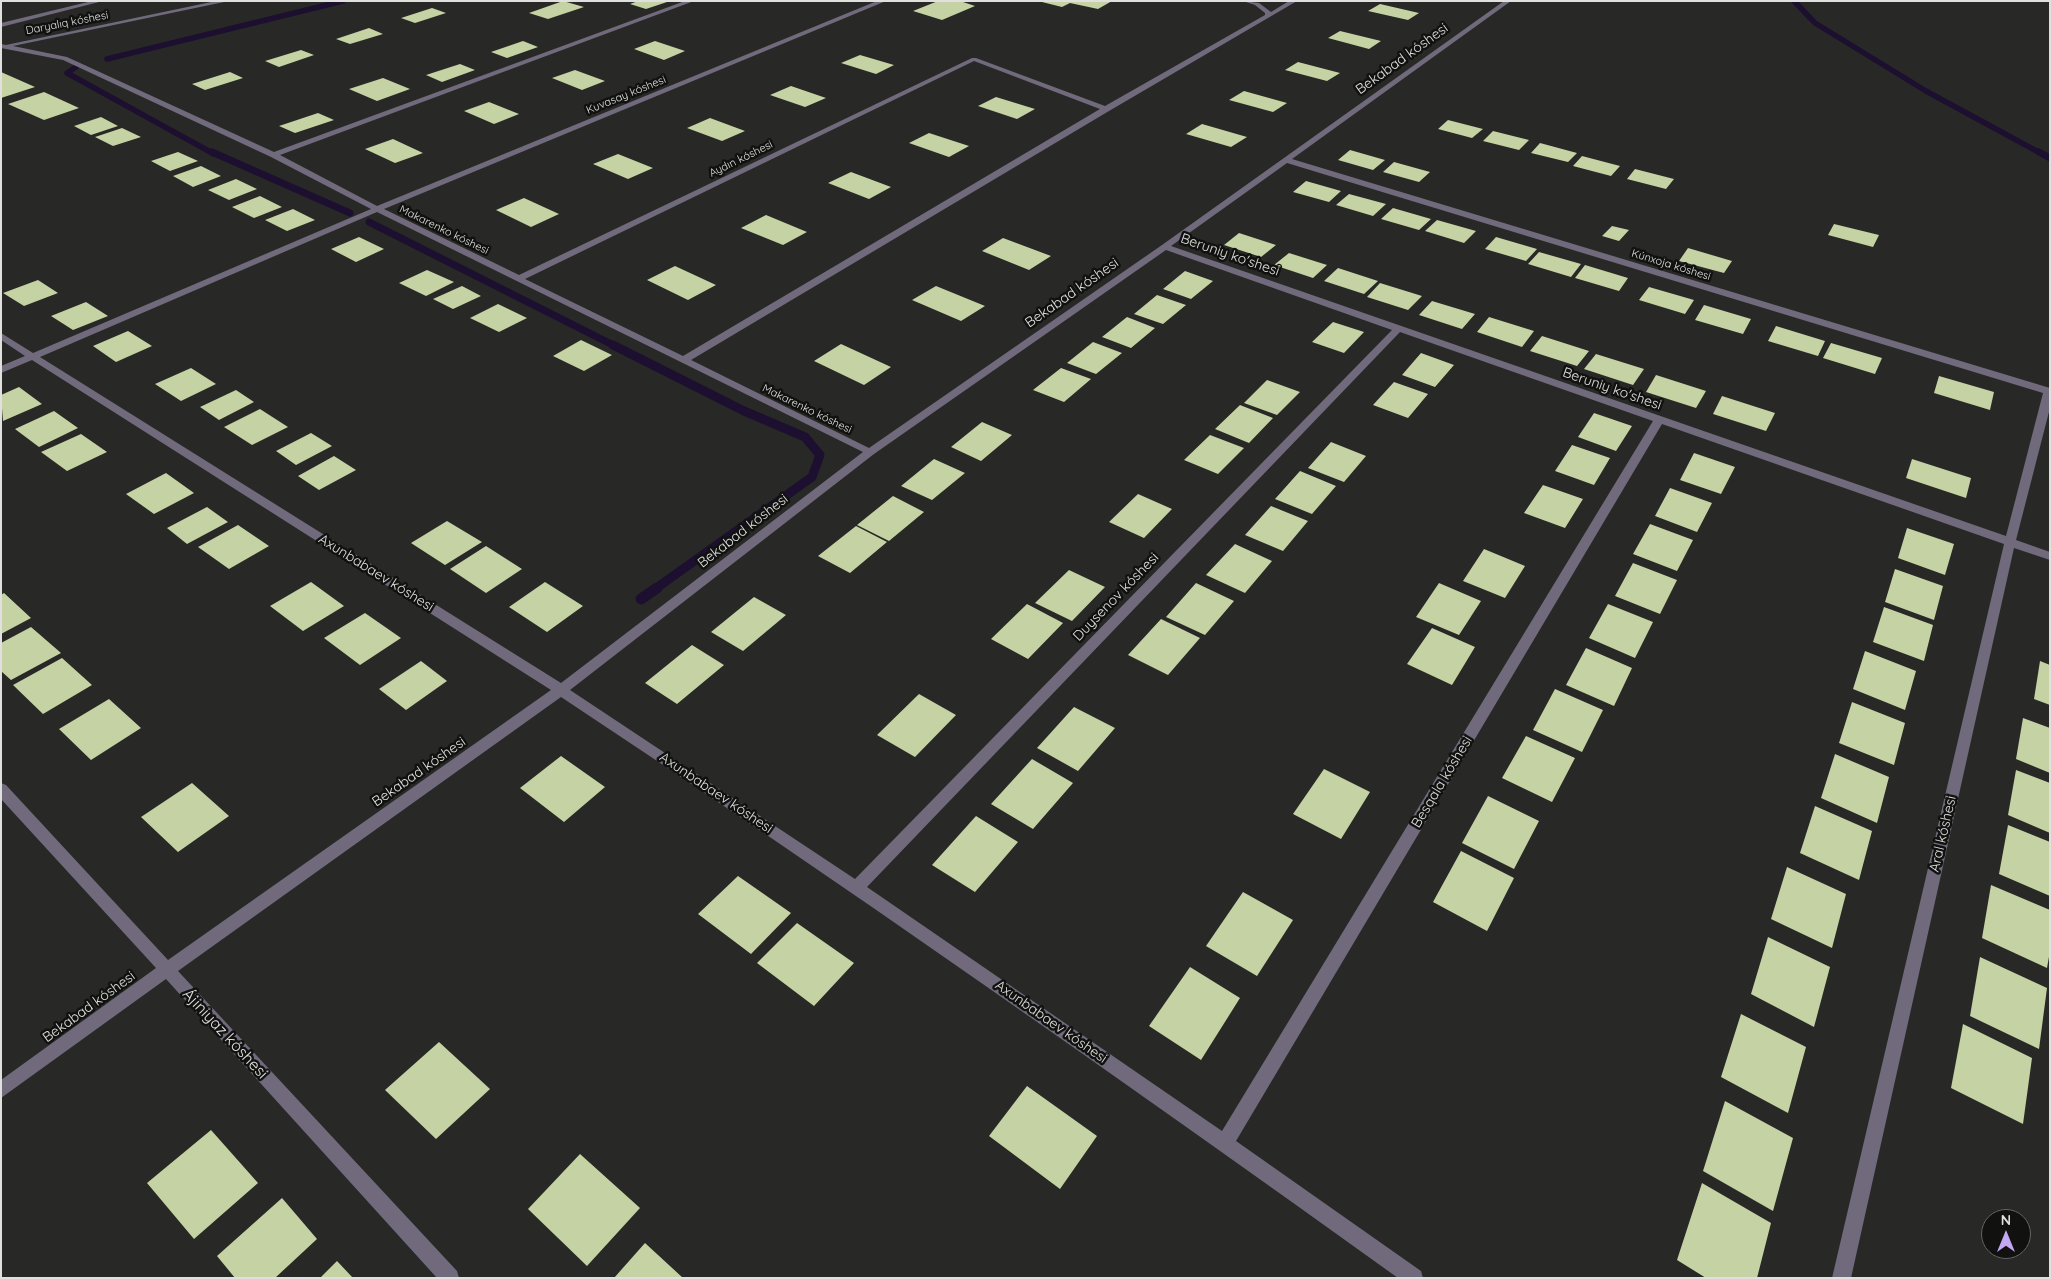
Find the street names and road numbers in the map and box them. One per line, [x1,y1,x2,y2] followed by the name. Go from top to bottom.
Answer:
[25,9,109,37] street label: Daryalıq kóshesi
[1353,20,1451,98] street label: Bekabad kóshesi
[584,73,668,117] street label: Kuvasay kóshesi
[707,138,775,180] street label: Aydın kóshesi
[397,203,491,257] street label: Makarenko kóshesi
[1178,230,1282,280] street label: Beruniy ko'shesi
[1630,247,1712,283] street label: Kúnxoja kóshesi
[1022,255,1122,331] street label: Bekabad kóshesi
[1560,364,1664,414] street label: Beruniy ko'shesi
[760,382,854,436] street label: Makarenko kóshesi
[694,490,792,572] street label: Bekabad kóshesi
[315,531,437,615] street label: Axunbabaev kóshesi
[1070,549,1162,645] street label: Duysenov kóshesi
[1408,733,1476,831] street label: Besqala kóshesi
[369,734,469,810] street label: Bekabad kóshesi
[656,749,776,837] street label: Axunbabaev kóshesi
[1926,794,1960,874] street label: Aral kóshesi
[40,968,138,1046] street label: Bekabad kóshesi
[992,977,1110,1067] street label: Axunbabaev kóshesi
[178,985,272,1083] street label: Ájiniyaz kóshesi

